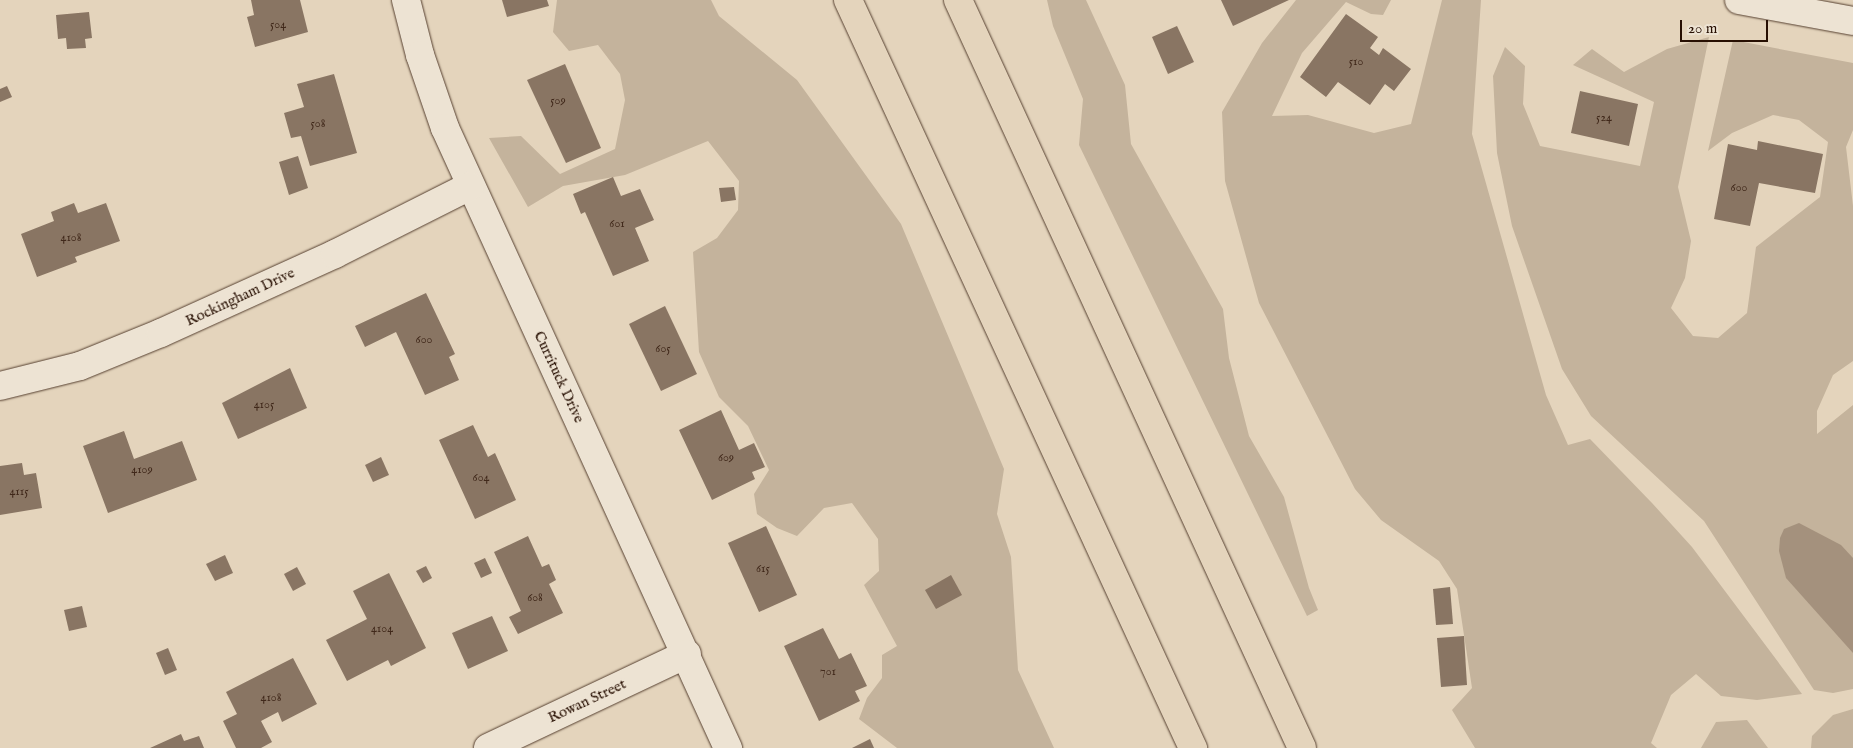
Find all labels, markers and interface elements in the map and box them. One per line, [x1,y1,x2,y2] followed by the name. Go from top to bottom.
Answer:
[1683,10,1770,42] scale bar
[270,18,286,32] house number: 504
[1688,19,1717,38] text: 20 m
[1349,55,1363,69] house number: 510
[550,94,566,108] house number: 509
[1596,111,1612,125] house number: 524
[311,117,325,131] house number: 508
[1731,181,1747,195] house number: 600
[609,217,625,231] house number: 601
[61,231,81,245] house number: 4108
[183,264,297,330] street label: Rockingham Drive
[530,328,588,426] street label: Currituck Drive
[416,333,432,347] house number: 600
[655,342,671,356] house number: 605
[254,398,274,412] house number: 4105
[718,451,734,465] house number: 609
[131,463,153,477] house number: 4109
[473,471,489,485] house number: 604
[9,485,29,499] house number: 4115
[756,562,770,576] house number: 615
[527,591,543,605] house number: 608
[371,622,393,636] house number: 4104
[820,665,836,679] house number: 701
[545,675,629,727] street label: Rowan Street
[261,691,281,705] house number: 4108

